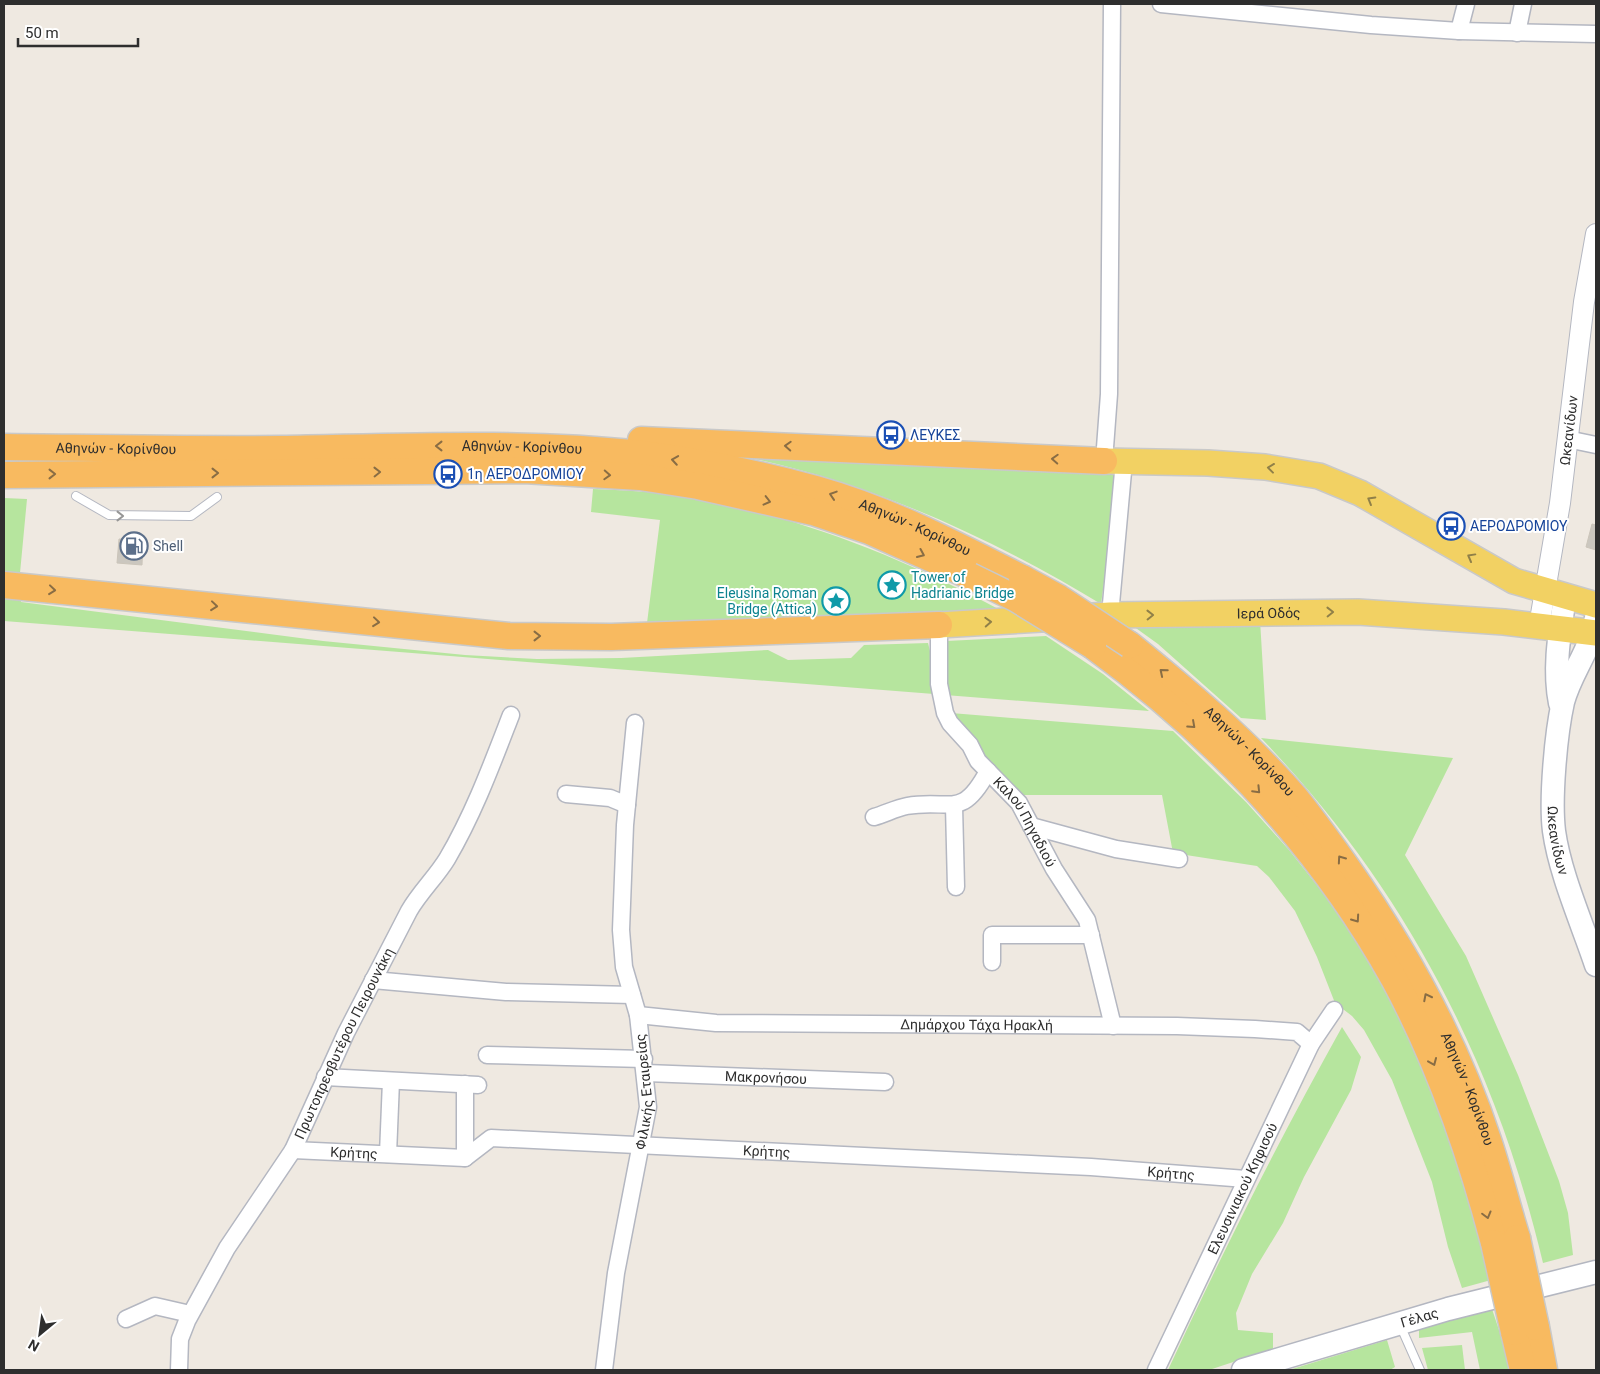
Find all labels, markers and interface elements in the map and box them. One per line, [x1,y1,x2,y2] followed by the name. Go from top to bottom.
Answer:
[18,15,138,47] scale bar
[25,24,59,42] text: 50 m
[1557,394,1581,466] street label: Ωκεανίδων
[876,420,906,450] bus stop icon: ΛΕΥΚΕΣ
[910,427,960,443] place label: ΛΕΥΚΕΣ
[462,438,583,457] street label: Αθηνών - Κορίνθου
[56,440,176,457] street label: Αθηνών - Κορίνθου
[435,441,443,451] one-way arrow
[784,441,792,452] one-way arrow
[1051,453,1059,464] one-way arrow
[671,455,679,465] one-way arrow
[433,459,463,489] bus stop icon: 1η ΑΕΡΟΔΡΟΜΙΟΥ
[1266,463,1275,473] one-way arrow
[374,466,382,477] one-way arrow
[467,466,584,482] place label: 1η ΑΕΡΟΔΡΟΜΙΟΥ
[212,468,219,478] one-way arrow
[49,469,57,479] one-way arrow
[603,470,611,481] one-way arrow
[830,491,838,501] one-way arrow
[763,495,772,506] one-way arrow
[857,496,973,559] street label: Αθηνών - Κορίνθου
[1368,496,1377,506] one-way arrow
[116,510,124,521] one-way arrow
[1436,511,1466,541] bus stop icon: ΑΕΡΟΔΡΟΜΙΟΥ
[1470,518,1568,534] place label: ΑΕΡΟΔΡΟΜΙΟΥ
[119,531,149,561] fuel station icon: Shell
[153,538,183,554] place label: Shell
[916,547,925,558] one-way arrow
[1468,554,1477,564] one-way arrow
[911,569,1014,601] place label: Tower of Hadrianic Bridge
[877,570,907,600] place icon: Tower of Hadrianic Bridge
[49,584,57,595] one-way arrow
[717,585,817,618] place label: Eleusina Roman Bridge (Attica)
[821,586,851,616] place icon: Eleusina Roman Bridge (Attica)
[210,600,218,611] one-way arrow
[1237,605,1301,621] street label: Ιερά Οδός
[1327,607,1335,617] one-way arrow
[1147,609,1155,620] one-way arrow
[372,616,380,627] one-way arrow
[984,617,992,628] one-way arrow
[534,631,542,641] one-way arrow
[1159,668,1168,677] one-way arrow
[1201,703,1298,799] street label: Αθηνών - Κορίνθου
[1186,719,1195,728] one-way arrow
[990,774,1059,870] street label: Καλού Πηγαδιού
[1251,785,1260,794] one-way arrow
[1545,806,1572,877] street label: Ωκεανίδων
[1338,855,1347,865] one-way arrow
[1350,913,1359,923] one-way arrow
[291,945,397,1141] street label: Πρωτοπρεσβυτέρου Πειρουνάκη
[1423,993,1433,1002] one-way arrow
[900,1016,1053,1033] street label: Δημάρχου Τάχα Ηρακλή
[1438,1030,1497,1147] street label: Αθηνών - Κορίνθου
[632,1033,656,1151] street label: Φιλικής Εταιρείας
[1426,1057,1437,1066] one-way arrow
[725,1068,807,1087] street label: Μακρονήσου
[1204,1120,1280,1257] street label: Ελευσινιακού Κηφισού
[743,1142,791,1160] street label: Κρήτης
[330,1144,378,1162] street label: Κρήτης
[1147,1163,1195,1183] street label: Κρήτης
[1481,1211,1491,1219] one-way arrow
[1399,1304,1440,1331] street label: Γέλας
[15,1309,65,1359] north arrow
[25,1336,42,1355] text: N

